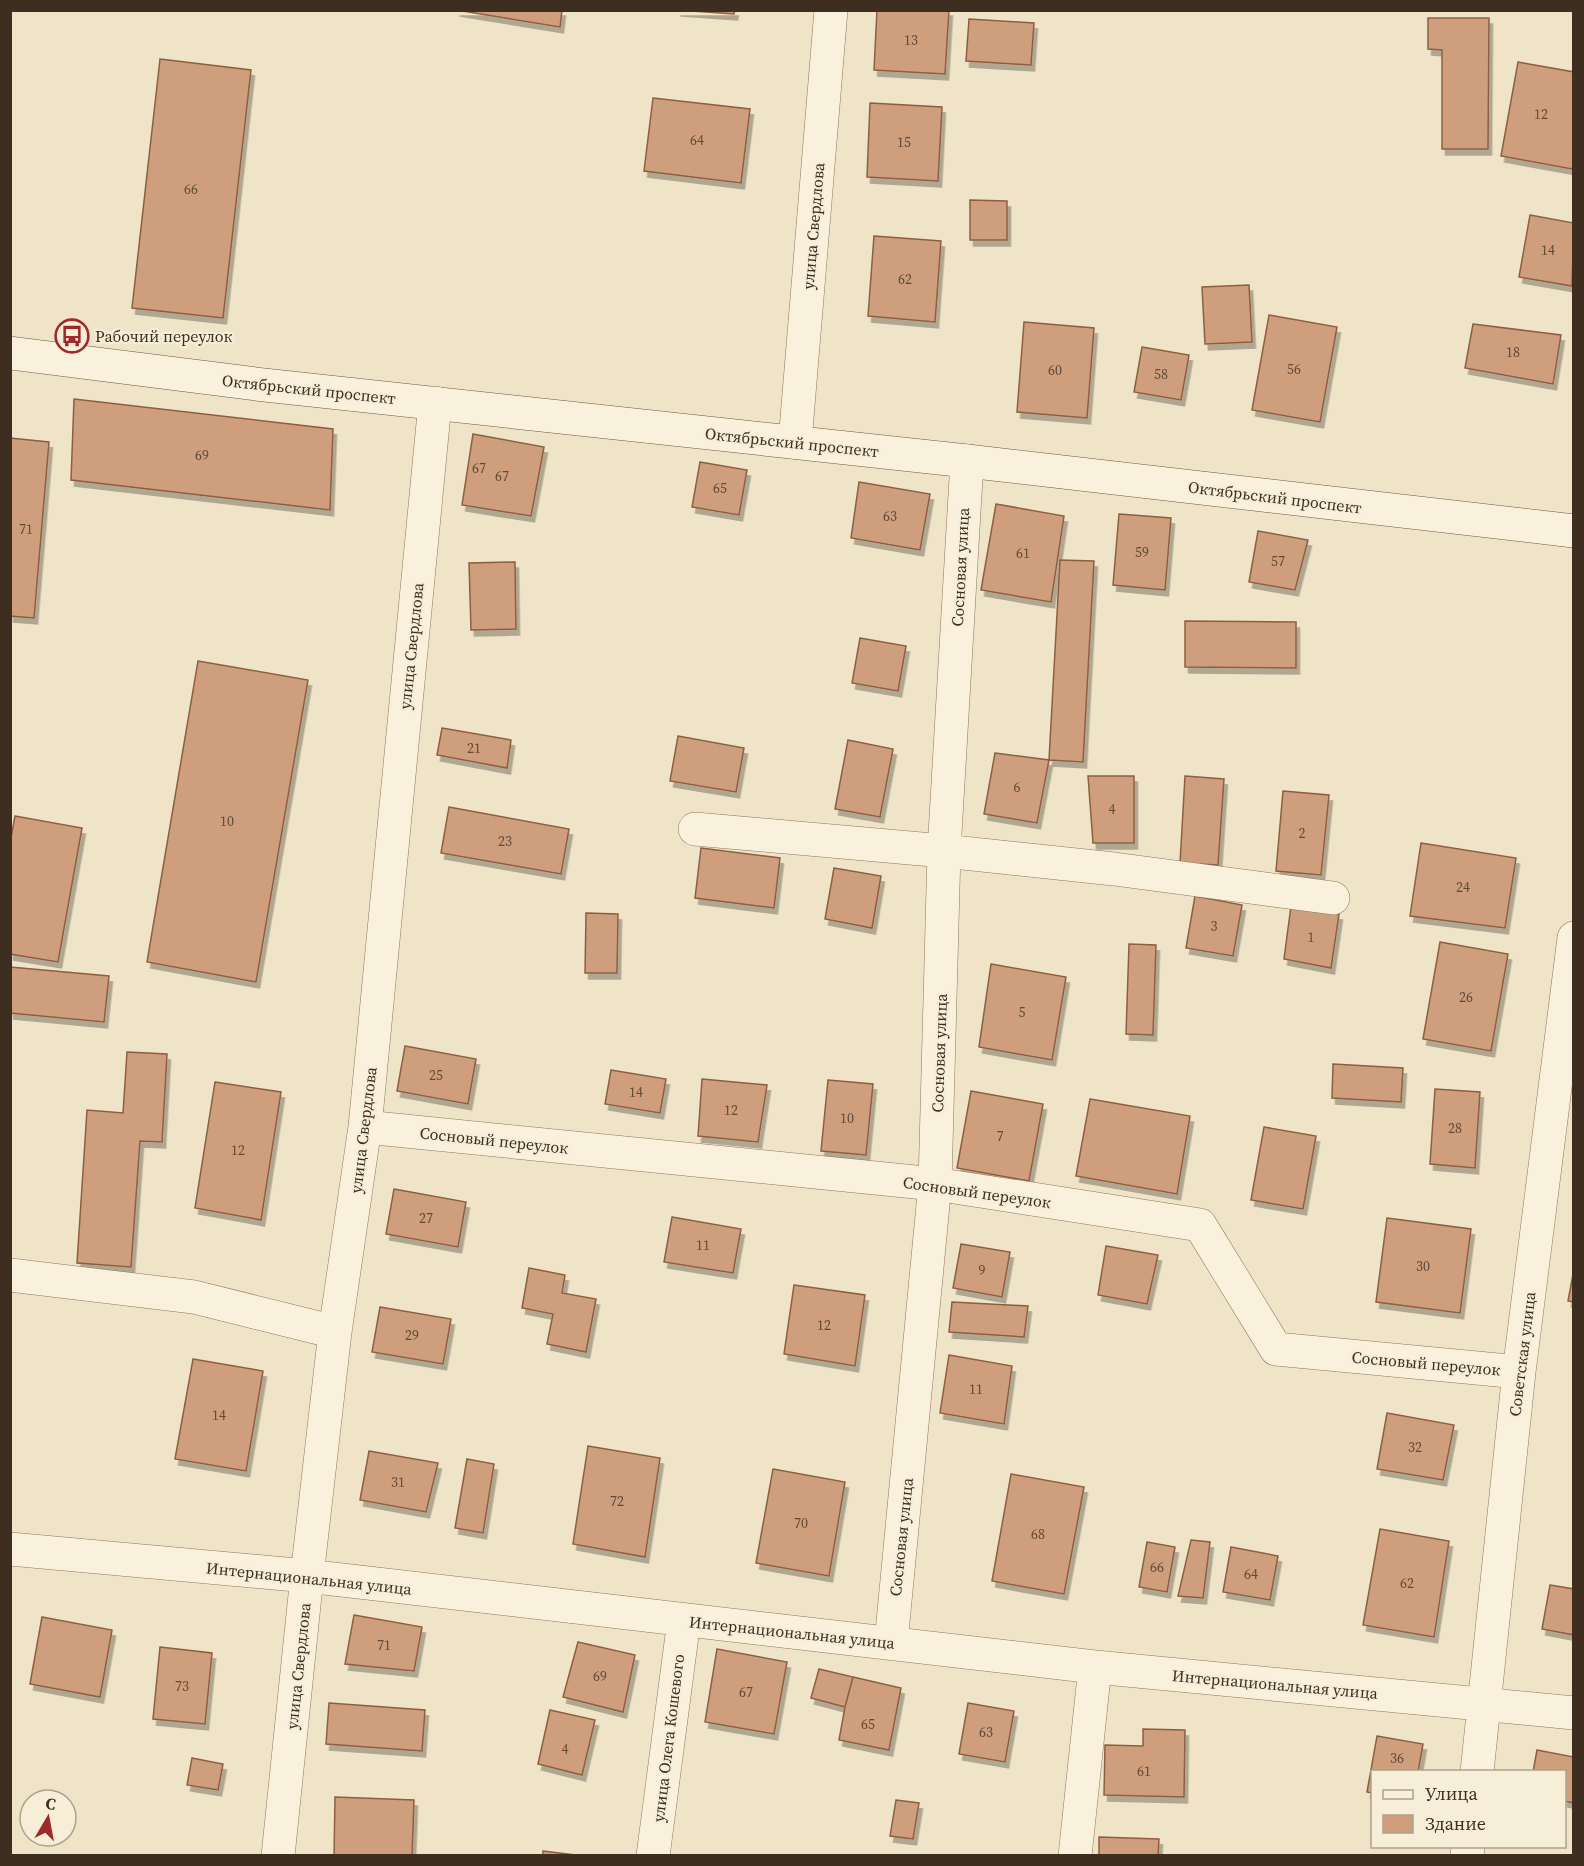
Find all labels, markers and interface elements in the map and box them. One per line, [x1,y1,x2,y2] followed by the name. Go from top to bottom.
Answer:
[904,30,918,50] house number: 13
[1534,104,1548,124] house number: 12
[690,130,704,150] house number: 64
[897,132,911,152] house number: 15
[796,161,830,290] street label: улица Свердлова
[184,179,198,199] house number: 66
[1541,240,1555,260] house number: 14
[898,269,912,289] house number: 62
[54,318,90,354] bus stop icon: Рабочий переулок
[95,325,233,347] place label: Рабочий переулок
[1506,342,1520,362] house number: 18
[1287,359,1301,379] house number: 56
[1048,360,1062,380] house number: 60
[1154,364,1168,384] house number: 58
[221,369,398,409] street label: Октябрьский проспект
[704,422,881,462] street label: Октябрьский проспект
[195,445,209,465] house number: 69
[472,458,486,478] house number: 67
[495,466,509,486] house number: 67
[1187,475,1364,519] street label: Октябрьский проспект
[713,478,727,498] house number: 65
[883,506,897,526] house number: 63
[946,506,974,627] street label: Сосновая улица
[19,519,33,539] house number: 71
[1135,542,1149,562] house number: 59
[1016,543,1030,563] house number: 61
[1271,551,1285,571] house number: 57
[393,581,429,710] street label: улица Свердлова
[467,738,481,758] house number: 21
[1014,777,1021,797] house number: 6
[1109,799,1116,819] house number: 4
[220,811,234,831] house number: 10
[1299,823,1306,843] house number: 2
[498,831,512,851] house number: 23
[1456,877,1470,897] house number: 24
[1211,916,1218,936] house number: 3
[1308,927,1315,947] house number: 1
[1459,987,1473,1007] house number: 26
[926,992,952,1113] street label: Сосновая улица
[1019,1002,1026,1022] house number: 5
[344,1065,382,1195] street label: улица Свердлова
[429,1065,443,1085] house number: 25
[629,1082,643,1102] house number: 14
[724,1100,738,1120] house number: 12
[840,1108,854,1128] house number: 10
[1448,1118,1462,1138] house number: 28
[419,1121,569,1159] street label: Сосновый переулок
[997,1126,1004,1146] house number: 7
[231,1140,245,1160] house number: 12
[902,1171,1052,1213] street label: Сосновый переулок
[419,1208,433,1228] house number: 27
[696,1235,710,1255] house number: 11
[1416,1256,1430,1276] house number: 30
[979,1260,986,1280] house number: 9
[1503,1289,1541,1418] street label: Советская улица
[817,1315,831,1335] house number: 12
[405,1325,419,1345] house number: 29
[1351,1346,1501,1380] street label: Сосновый переулок
[969,1379,983,1399] house number: 11
[212,1405,226,1425] house number: 14
[1408,1437,1422,1457] house number: 32
[391,1472,405,1492] house number: 31
[884,1476,918,1597] street label: Сосновая улица
[610,1491,624,1511] house number: 72
[794,1513,808,1533] house number: 70
[1031,1524,1045,1544] house number: 68
[205,1556,414,1600] street label: Интернациональная улица
[1150,1557,1164,1577] house number: 66
[1244,1564,1258,1584] house number: 64
[1400,1573,1414,1593] house number: 62
[280,1601,316,1730] street label: улица Свердлова
[688,1610,897,1654] street label: Интернациональная улица
[377,1635,391,1655] house number: 71
[647,1652,689,1823] street label: улица Олега Кошевого
[1171,1664,1380,1704] street label: Интернациональная улица
[593,1666,607,1686] house number: 69
[175,1676,189,1696] house number: 73
[739,1682,753,1702] house number: 67
[861,1714,875,1734] house number: 65
[979,1722,993,1742] house number: 63
[562,1739,569,1759] house number: 4
[1390,1748,1404,1768] house number: 36
[1137,1761,1151,1781] house number: 61
[1371,1770,1566,1848] legend
[1425,1781,1478,1806] text: Улица
[18,1788,78,1848] north arrow
[44,1792,57,1815] text: С
[1425,1811,1486,1836] text: Здание

